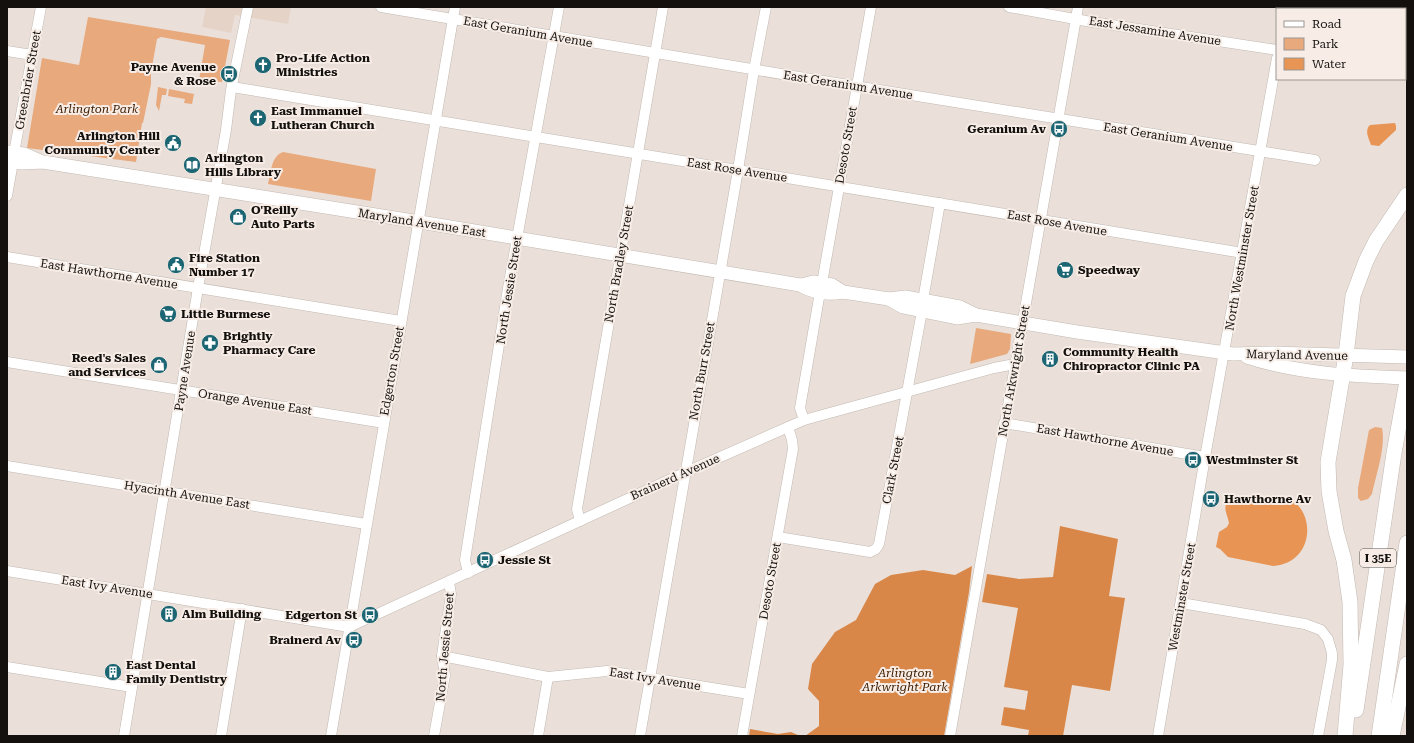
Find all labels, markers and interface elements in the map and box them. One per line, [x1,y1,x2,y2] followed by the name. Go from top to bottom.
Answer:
[1276,8,1406,80] legend
[462,14,594,50] street label: East Geranium Avenue
[1088,14,1222,48] street label: East Jessamine Avenue
[1312,17,1342,31] text: Road
[12,29,44,131] street label: Greenbrier Street
[1312,37,1339,51] text: Park
[276,51,370,79] place label: Pro-Life Action Ministries
[253,55,273,75] church icon: Pro-Life Action Ministries
[1312,57,1346,71] text: Water
[131,60,216,88] place label: Payne Avenue & Rose
[219,64,239,84] bus stop icon: Payne Avenue & Rose
[782,68,914,102] street label: East Geranium Avenue
[55,102,139,116] park label: Arlington Park
[271,104,375,132] place label: East Immanuel Lutheran Church
[832,105,860,185] street label: Desoto Street
[248,108,268,128] church icon: East Immanuel Lutheran Church
[1049,119,1069,139] bus stop icon: Geranium Av
[1102,120,1234,154] street label: East Geranium Avenue
[967,122,1047,136] place label: Geranium Av
[45,129,161,157] place label: Arlington Hill Community Center
[163,133,183,153] public building icon: Arlington Hill Community Center
[205,151,282,179] place label: Arlington Hills Library
[182,155,202,175] library icon: Arlington Hills Library
[686,155,789,185] street label: East Rose Avenue
[1222,184,1262,332] street label: North Westminster Street
[251,203,315,231] place label: O'Reilly Auto Parts
[602,204,636,324] street label: North Bradley Street
[357,206,487,240] street label: Maryland Avenue East
[228,207,248,227] shop icon: O'Reilly Auto Parts
[1006,207,1108,239] street label: East Rose Avenue
[494,234,525,345] street label: North Jessie Street
[189,251,260,279] place label: Fire Station Number 17
[166,255,186,275] public building icon: Fire Station Number 17
[39,256,179,292] street label: East Hawthorne Avenue
[1055,260,1075,280] supermarket icon: Speedway
[1078,263,1141,277] place label: Speedway
[158,304,178,324] supermarket icon: Little Burmese
[996,304,1033,438] street label: North Arkwright Street
[181,307,270,321] place label: Little Burmese
[686,320,718,421] street label: North Burr Street
[377,325,407,417] street label: Edgerton Street
[172,329,198,412] street label: Payne Avenue
[223,329,316,357] place label: Brightly Pharmacy Care
[200,333,220,353] pharmacy icon: Brightly Pharmacy Care
[1063,345,1200,373] place label: Community Health Chiropractor Clinic PA
[1246,347,1348,363] street label: Maryland Avenue
[1040,349,1060,369] building icon: Community Health Chiropractor Clinic PA
[68,351,146,379] place label: Reed's Sales and Services
[149,355,169,375] shop icon: Reed's Sales and Services
[197,386,314,418] street label: Orange Avenue East
[1035,421,1175,459] street label: East Hawthorne Avenue
[880,434,907,505] street label: Clark Street
[1183,450,1203,470] bus stop icon: Westminster St
[628,451,722,503] street label: Brainerd Avenue
[1206,453,1298,467] place label: Westminster St
[123,478,251,512] street label: Hyacinth Avenue East
[1201,489,1221,509] bus stop icon: Hawthorne Av
[1224,492,1312,506] place label: Hawthorne Av
[756,541,784,621] street label: Desoto Street
[1166,541,1199,652] street label: Westminster Street
[1360,549,1396,567] road number: I 35E
[475,550,495,570] bus stop icon: Jessie St
[498,553,551,567] place label: Jessie St
[60,573,154,601] street label: East Ivy Avenue
[433,591,457,702] street label: North Jessie Street
[159,604,179,624] building icon: Alm Building
[360,605,380,625] bus stop icon: Edgerton St
[182,607,262,621] place label: Alm Building
[285,608,357,622] place label: Edgerton St
[344,630,364,650] bus stop icon: Brainerd Av
[269,633,342,647] place label: Brainerd Av
[126,658,228,686] place label: East Dental Family Dentistry
[103,662,123,682] building icon: East Dental Family Dentistry
[608,665,702,693] street label: East Ivy Avenue
[861,666,948,694] park label: Arlington Arkwright Park

